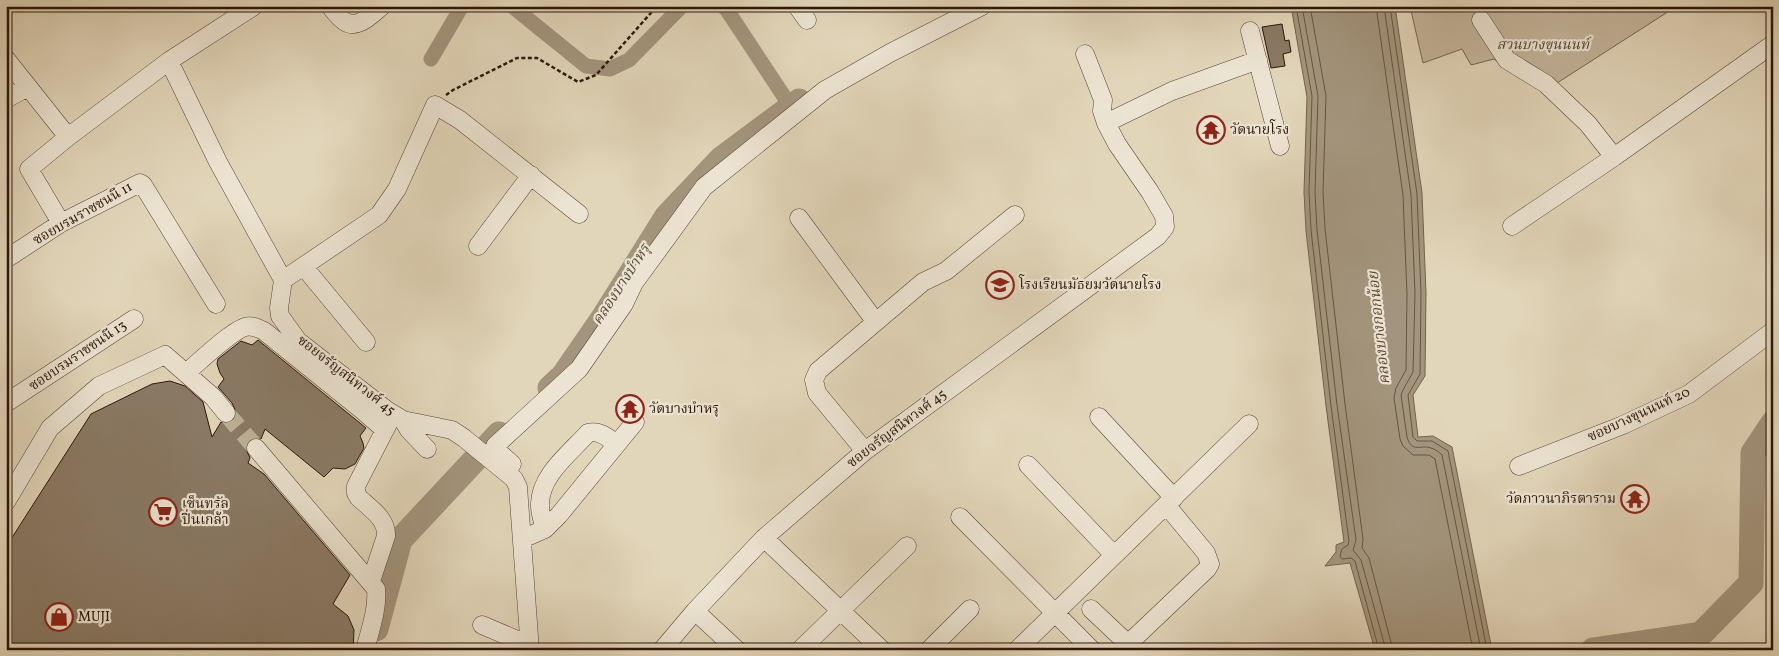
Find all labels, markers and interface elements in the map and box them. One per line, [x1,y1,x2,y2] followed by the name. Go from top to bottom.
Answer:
[1497,36,1592,55] park label: สวนบางขุนนนท์
[1196,115,1226,145] temple icon: วัดนายโรง
[1230,119,1289,140] place label: วัดนายโรง
[30,178,136,250] street label: ซอยบรมราชชนนี 11
[588,239,657,330] water label: คลองบางบำหรุ
[1364,269,1396,386] water label: คลองบางกอกน้อย
[985,270,1015,300] school or university icon: โรงเรียนมัธยมวัดนายโรง
[1018,274,1162,295] place label: โรงเรียนมัธยมวัดนายโรง
[25,316,131,396] street label: ซอยบรมราชชนนี 13
[293,331,400,420] street label: ซอยจรัญสนิทวงศ์ 45
[1584,382,1693,447] street label: ซอยบางขุนนนท์ 20
[843,385,951,473] street label: ซอยจรัญสนิทวงศ์ 45
[615,394,645,424] temple icon: วัดบางบำหรุ
[649,400,719,419] place label: วัดบางบำหรุ
[1620,484,1650,514] temple icon: วัดภาวนาภิรตาราม
[1506,490,1616,509] place label: วัดภาวนาภิรตาราม
[182,495,229,530] place label: เซ็นทรัล ปิ่นเกล้า
[148,497,178,527] supermarket icon: เซ็นทรัล ปิ่นเกล้า
[44,602,74,632] shop icon: MUJI
[78,608,110,627] place label: MUJI

